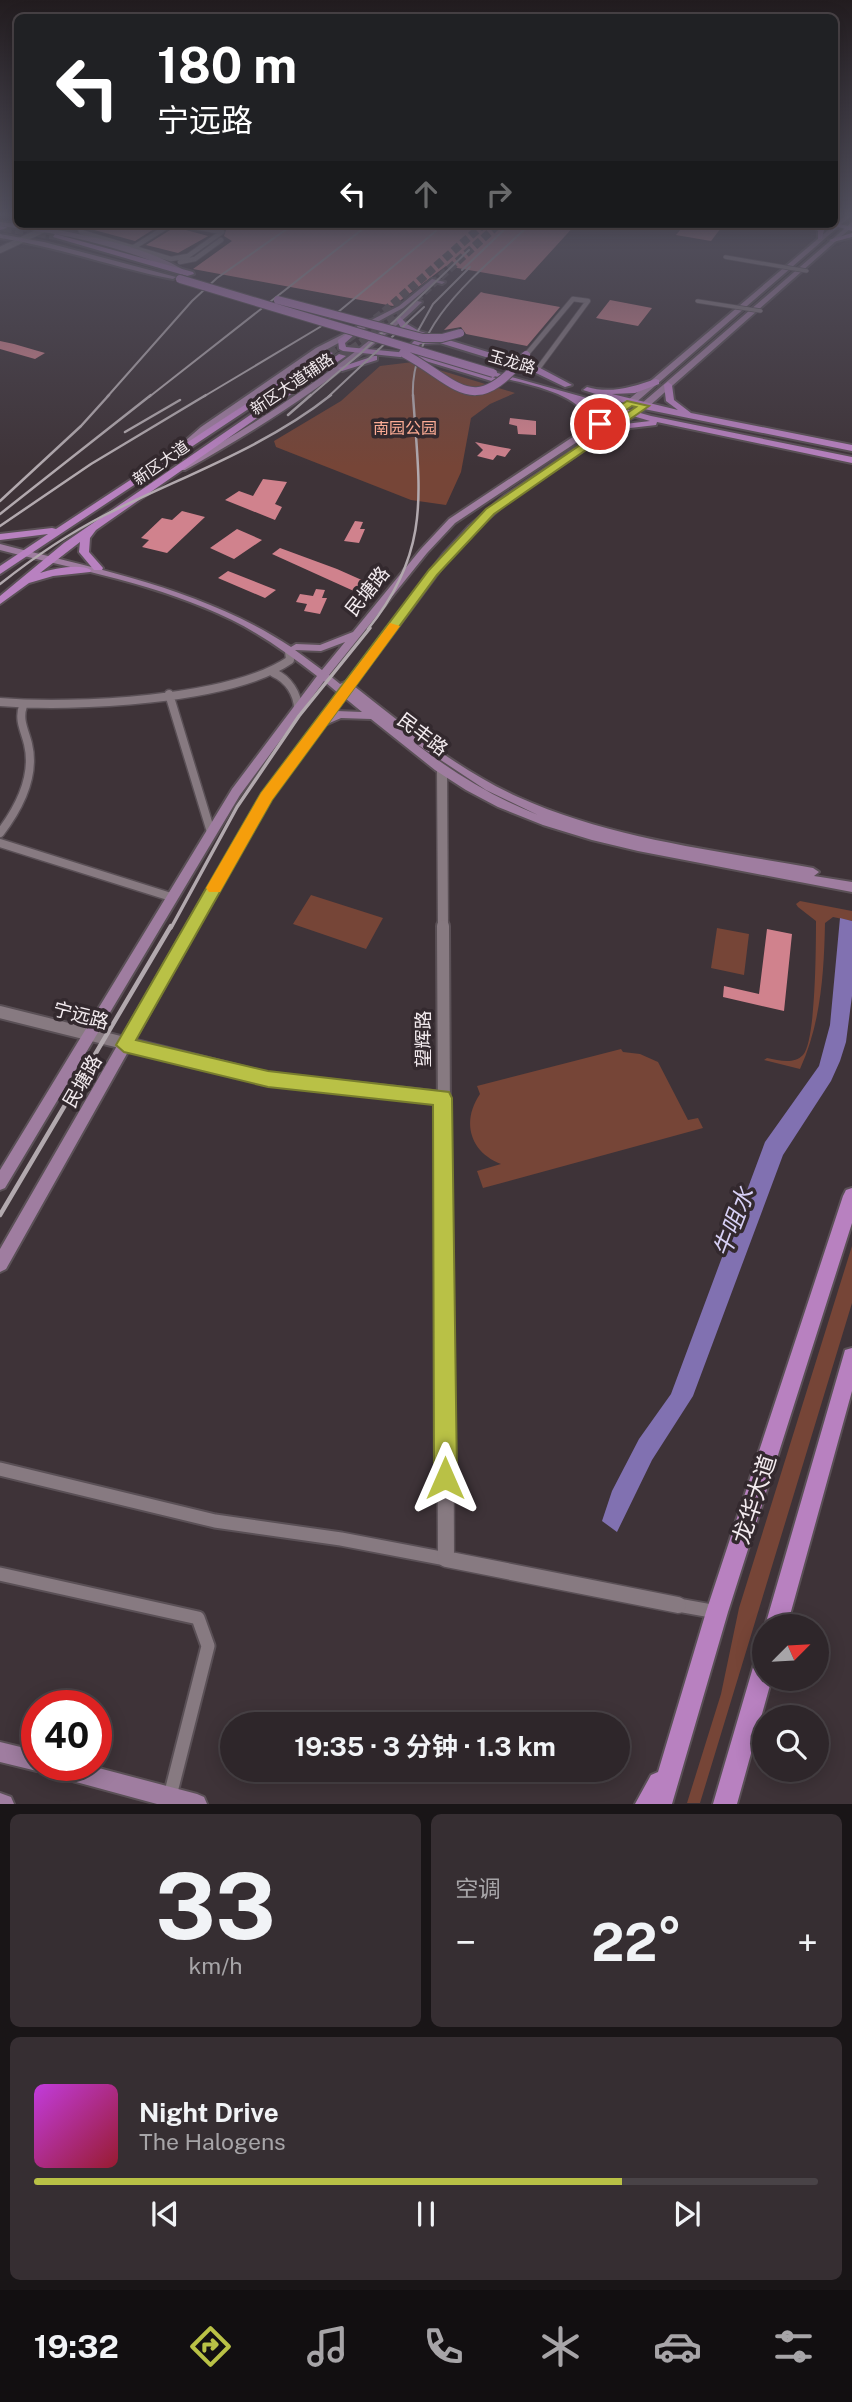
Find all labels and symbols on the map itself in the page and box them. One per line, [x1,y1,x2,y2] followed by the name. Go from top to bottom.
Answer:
[486,346,538,378] street label: 玉龙路
[247,349,337,419] street label: 新区大道辅路
[570,394,630,454] pin
[373,419,437,438] park label: 南园公园
[129,437,193,489] street label: 新区大道
[341,562,393,620] street label: 民塘路
[394,708,452,760] street label: 民丰路
[51,997,111,1033] street label: 宁远路
[412,1010,434,1068] street label: 望辉路
[58,1051,106,1111] street label: 民塘路
[707,1182,759,1261] water label: 牛咀水
[408,1441,482,1515] position arrow
[727,1451,781,1547] street label: 龙华大道
[752,1614,830,1690] north arrow
[21,1690,112,1781] speed limit sign: 40

